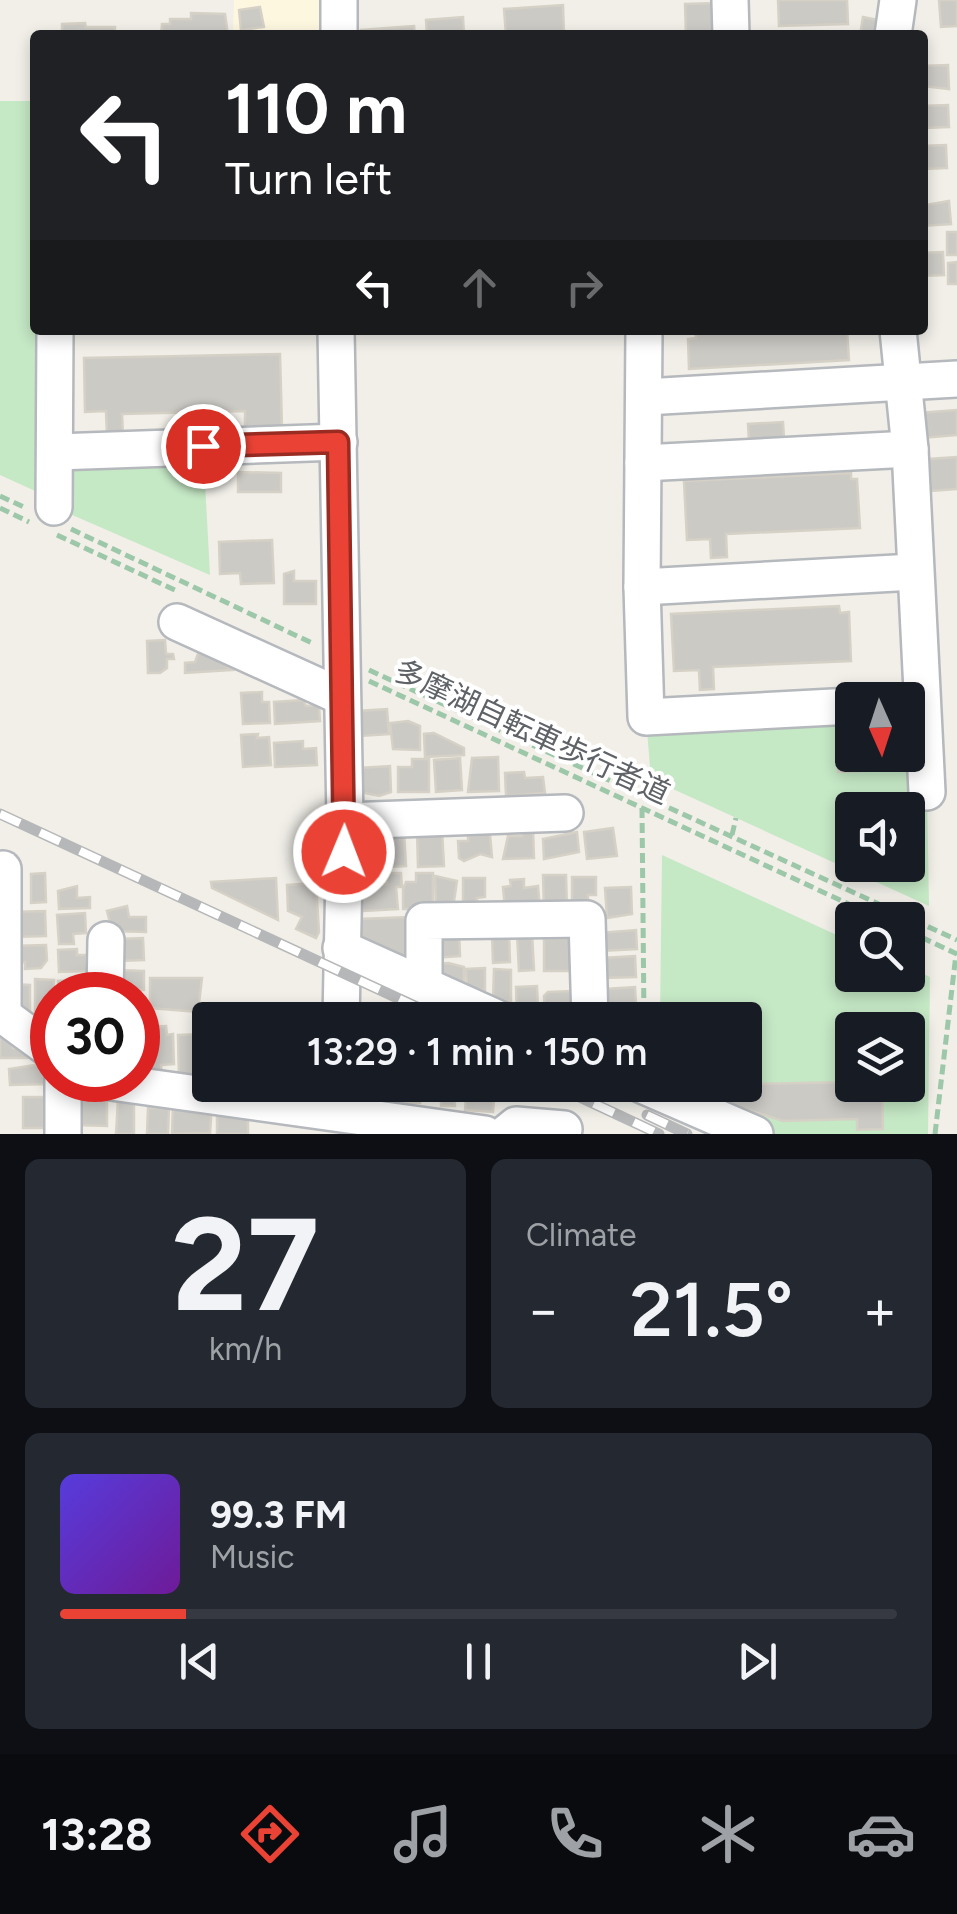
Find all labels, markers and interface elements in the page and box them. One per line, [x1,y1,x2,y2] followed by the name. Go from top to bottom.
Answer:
[225,66,407,151] text: 110 m
[60,70,190,200] icon: left
[225,151,392,205] text: Turn left
[347,260,402,315] icon: left
[452,260,507,315] icon: ahead
[557,260,612,315] icon: right
[161,404,246,489] pin
[176,419,231,474] icon: arrive
[388,651,676,812] street label: 多摩湖自転車歩行者道
[835,682,925,772] north arrow
[835,682,925,1102] map controls
[835,792,925,882] button: sound
[292,800,396,904] position arrow
[835,902,925,992] button: search
[30,972,160,1102] speed limit sign: 30
[835,1012,925,1102] button: layers
[307,1029,647,1075] text: 13:29 · 1 min · 150 m
[172,1187,319,1343] text: 27
[526,1216,637,1254] text: Climate
[630,1265,793,1355] text: 21.5°
[526,1277,560,1343] text: −
[863,1277,897,1343] text: +
[209,1330,282,1368] text: km/h
[210,1492,347,1538] text: 99.3 FM
[210,1538,295,1576] text: Music
[172,1634,227,1689] icon: previous
[451,1634,506,1689] icon: pause
[730,1634,785,1689] icon: next
[235,1799,305,1869] icon: directions
[388,1799,458,1869] icon: music
[540,1799,610,1869] icon: phone
[693,1799,763,1869] icon: climate
[846,1799,916,1869] icon: car
[41,1807,152,1861] text: 13:28

